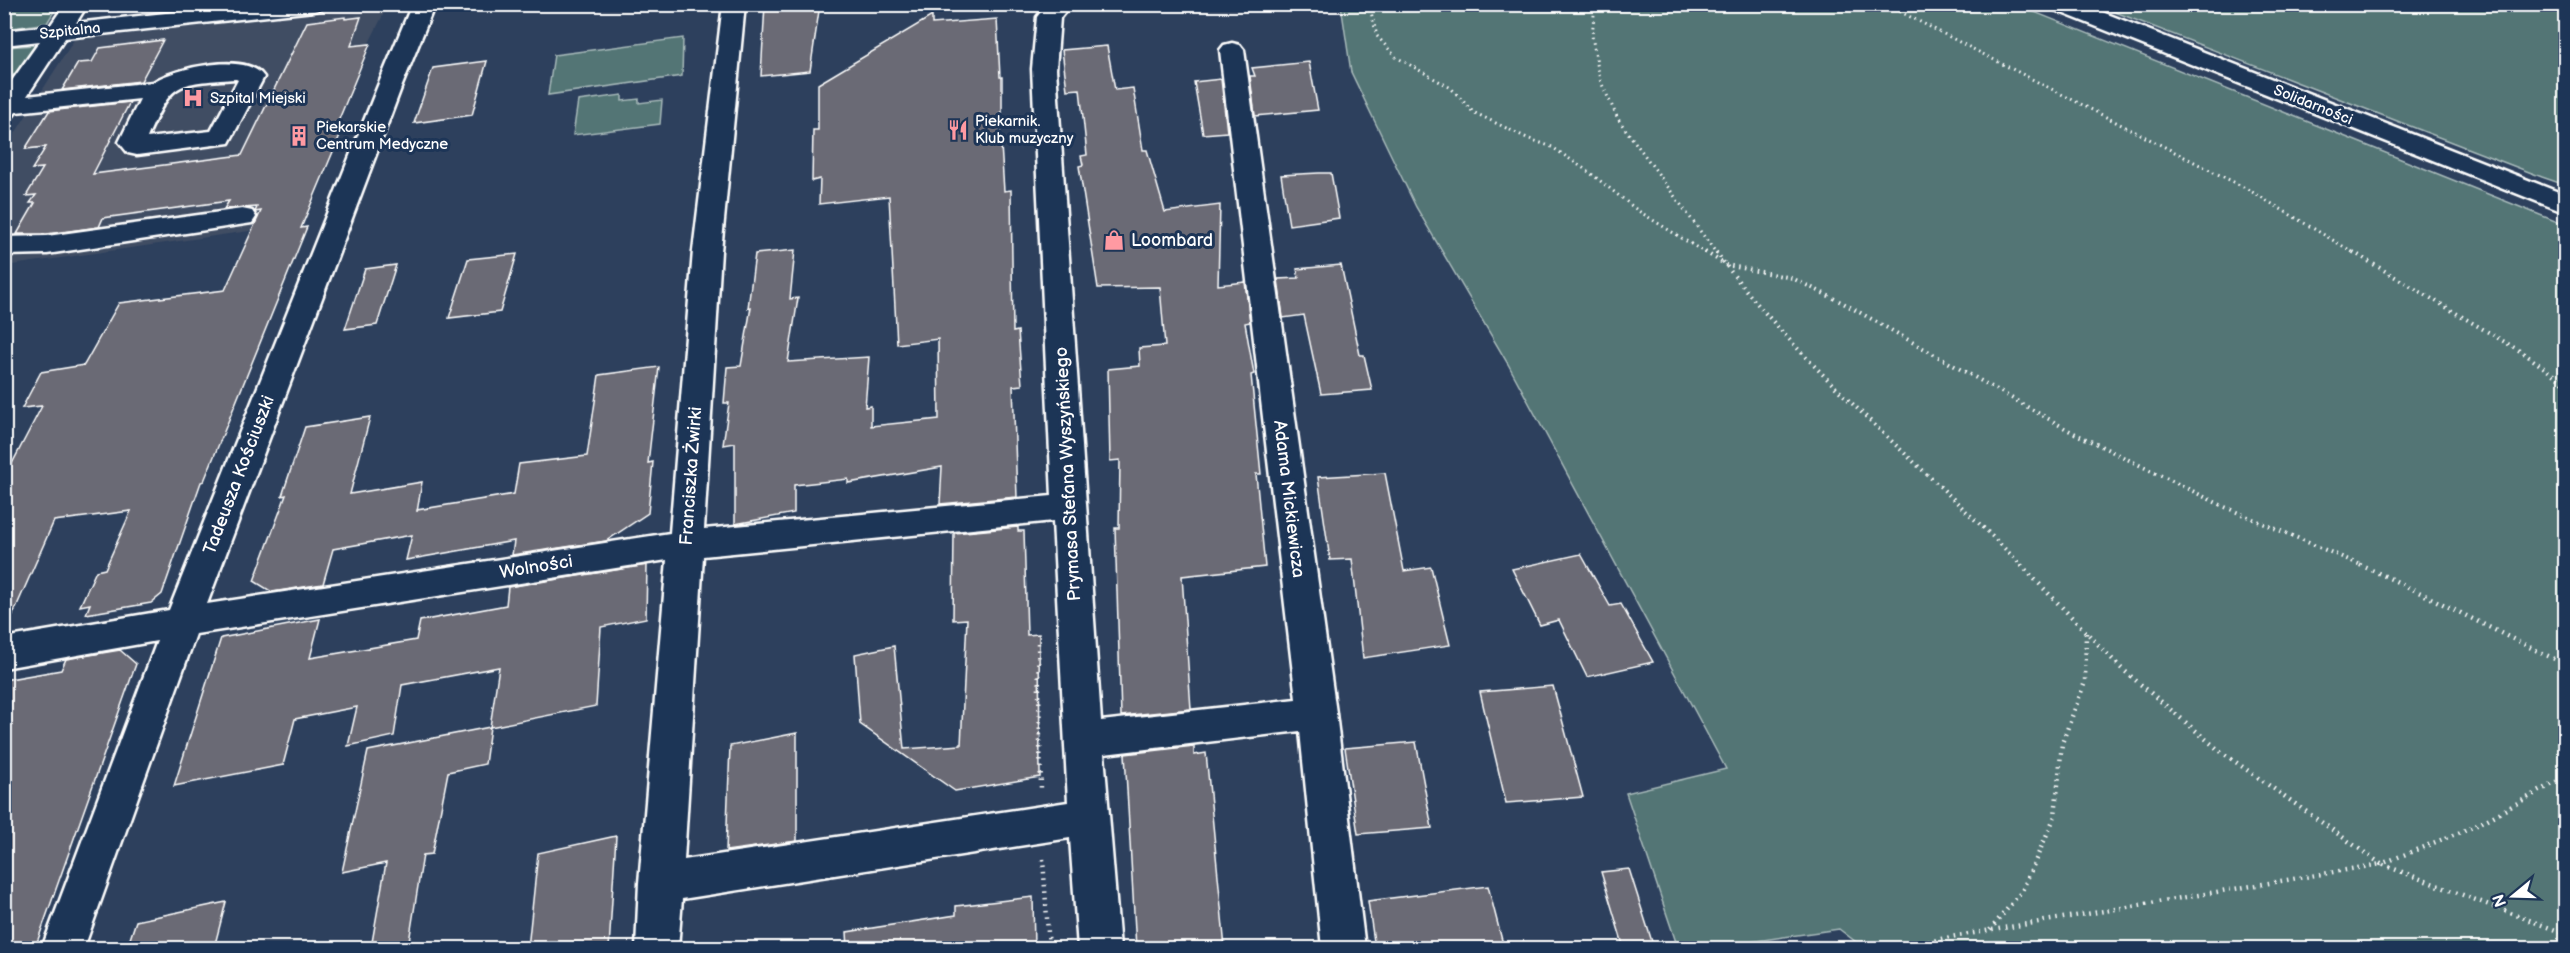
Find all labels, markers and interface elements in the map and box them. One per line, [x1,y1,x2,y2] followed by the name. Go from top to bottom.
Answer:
[38,18,102,44] street label: Szpitalna
[2271,80,2355,130] street label: Solidarności
[181,86,205,110] hospital icon: Szpital Miejski
[210,89,306,108] place label: Szpital Miejski
[975,112,1074,148] place label: Piekarnik. Klub muzyczny
[316,118,448,154] place label: Piekarskie Centrum Medyczne
[946,118,970,142] restaurant icon: Piekarnik. Klub muzyczny
[287,124,311,148] building icon: Piekarskie Centrum Medyczne
[1102,228,1126,252] shop icon: Loombard
[1131,230,1213,251] place label: Loombard
[1051,346,1085,602] street label: Prymasa Stefana Wyszyńskiego
[199,393,279,557] street label: Tadeusza Kościuszki
[675,406,706,546] street label: Franciszka Żwirki
[1269,419,1309,579] street label: Adama Mickiewicza
[498,551,574,583] street label: Wolności
[2483,866,2543,926] north arrow
[2489,892,2511,909] text: N

